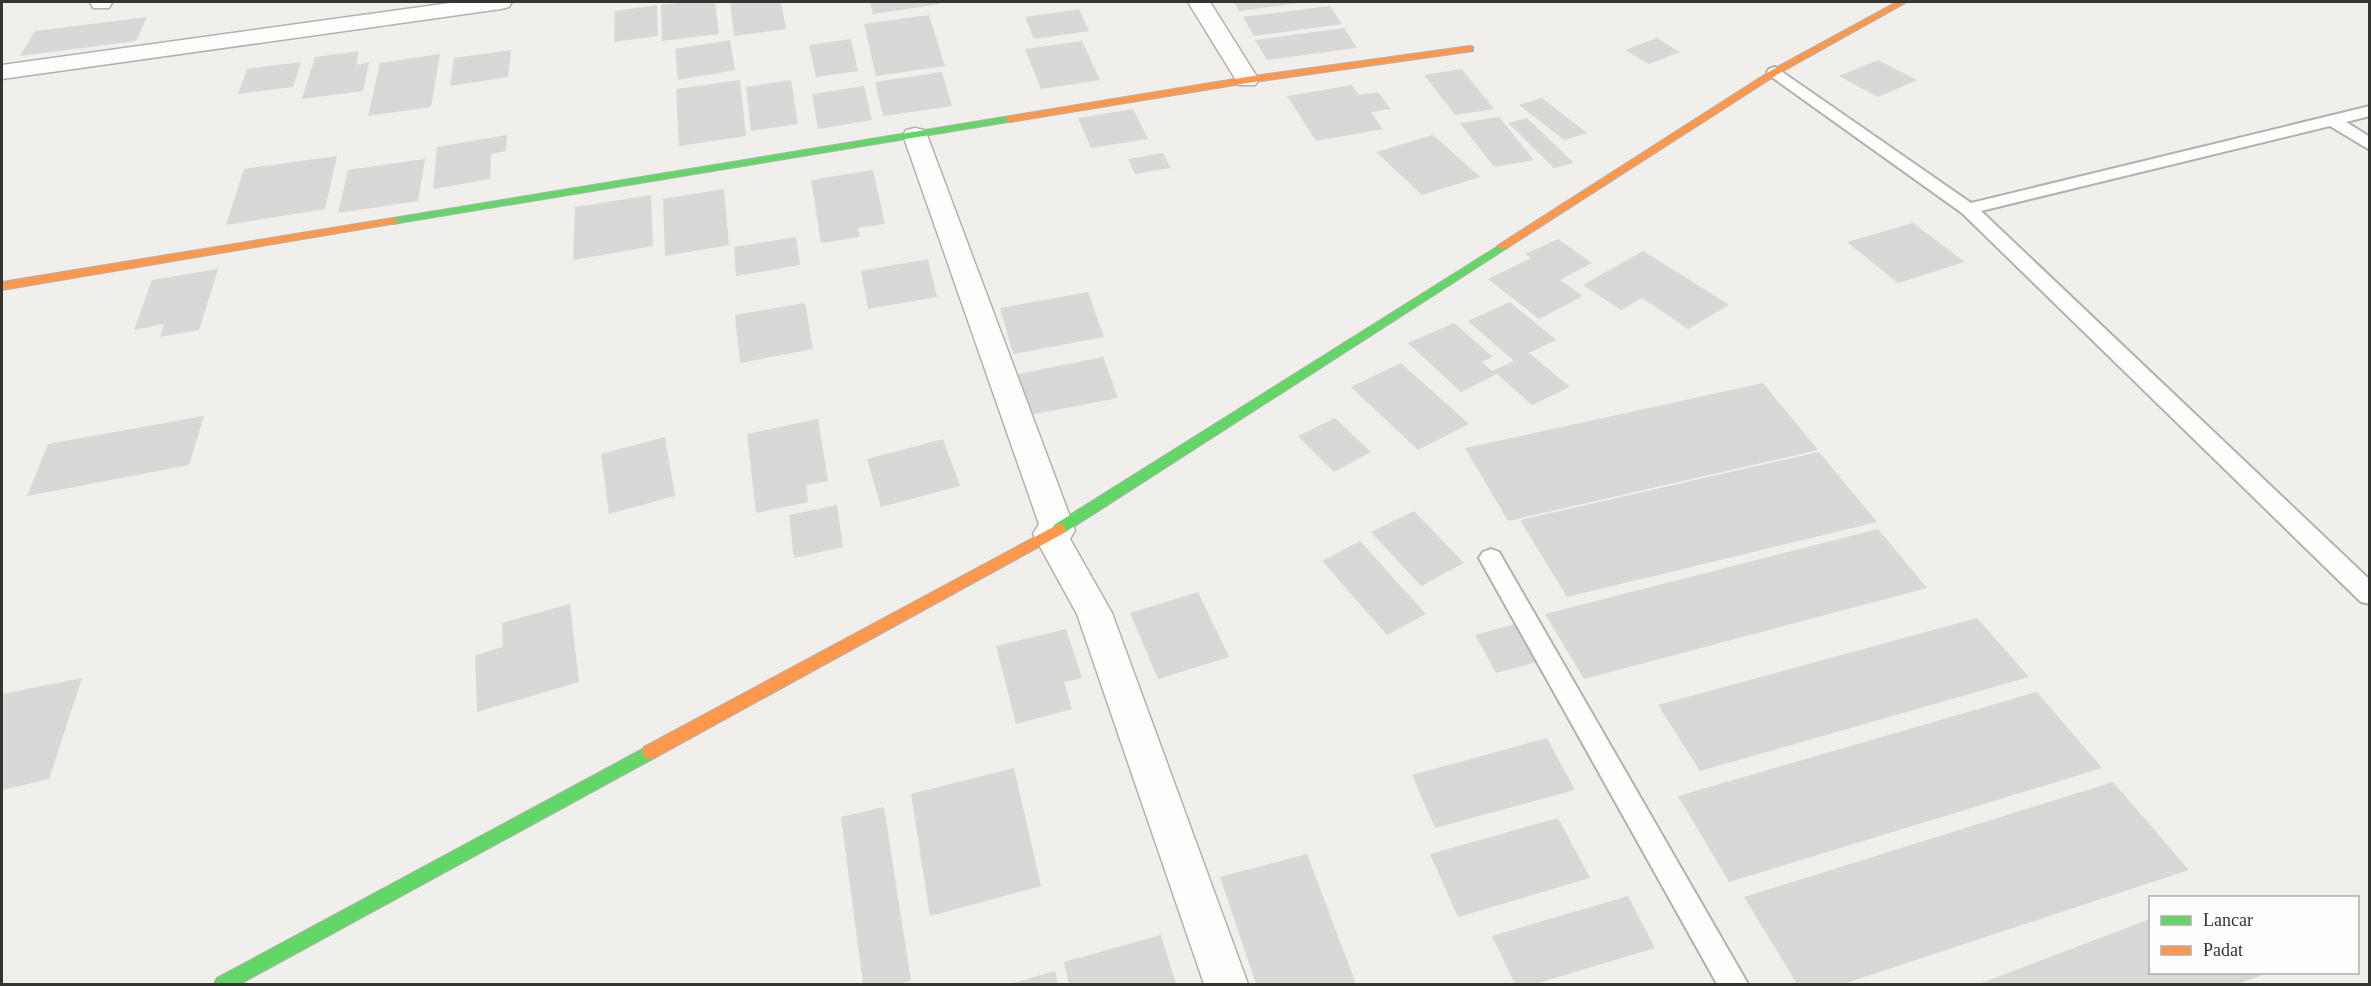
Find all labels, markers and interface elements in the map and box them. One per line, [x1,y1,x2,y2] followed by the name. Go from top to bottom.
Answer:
[2149,896,2359,974] legend
[2203,910,2253,930] text: Lancar
[2203,940,2243,960] text: Padat

